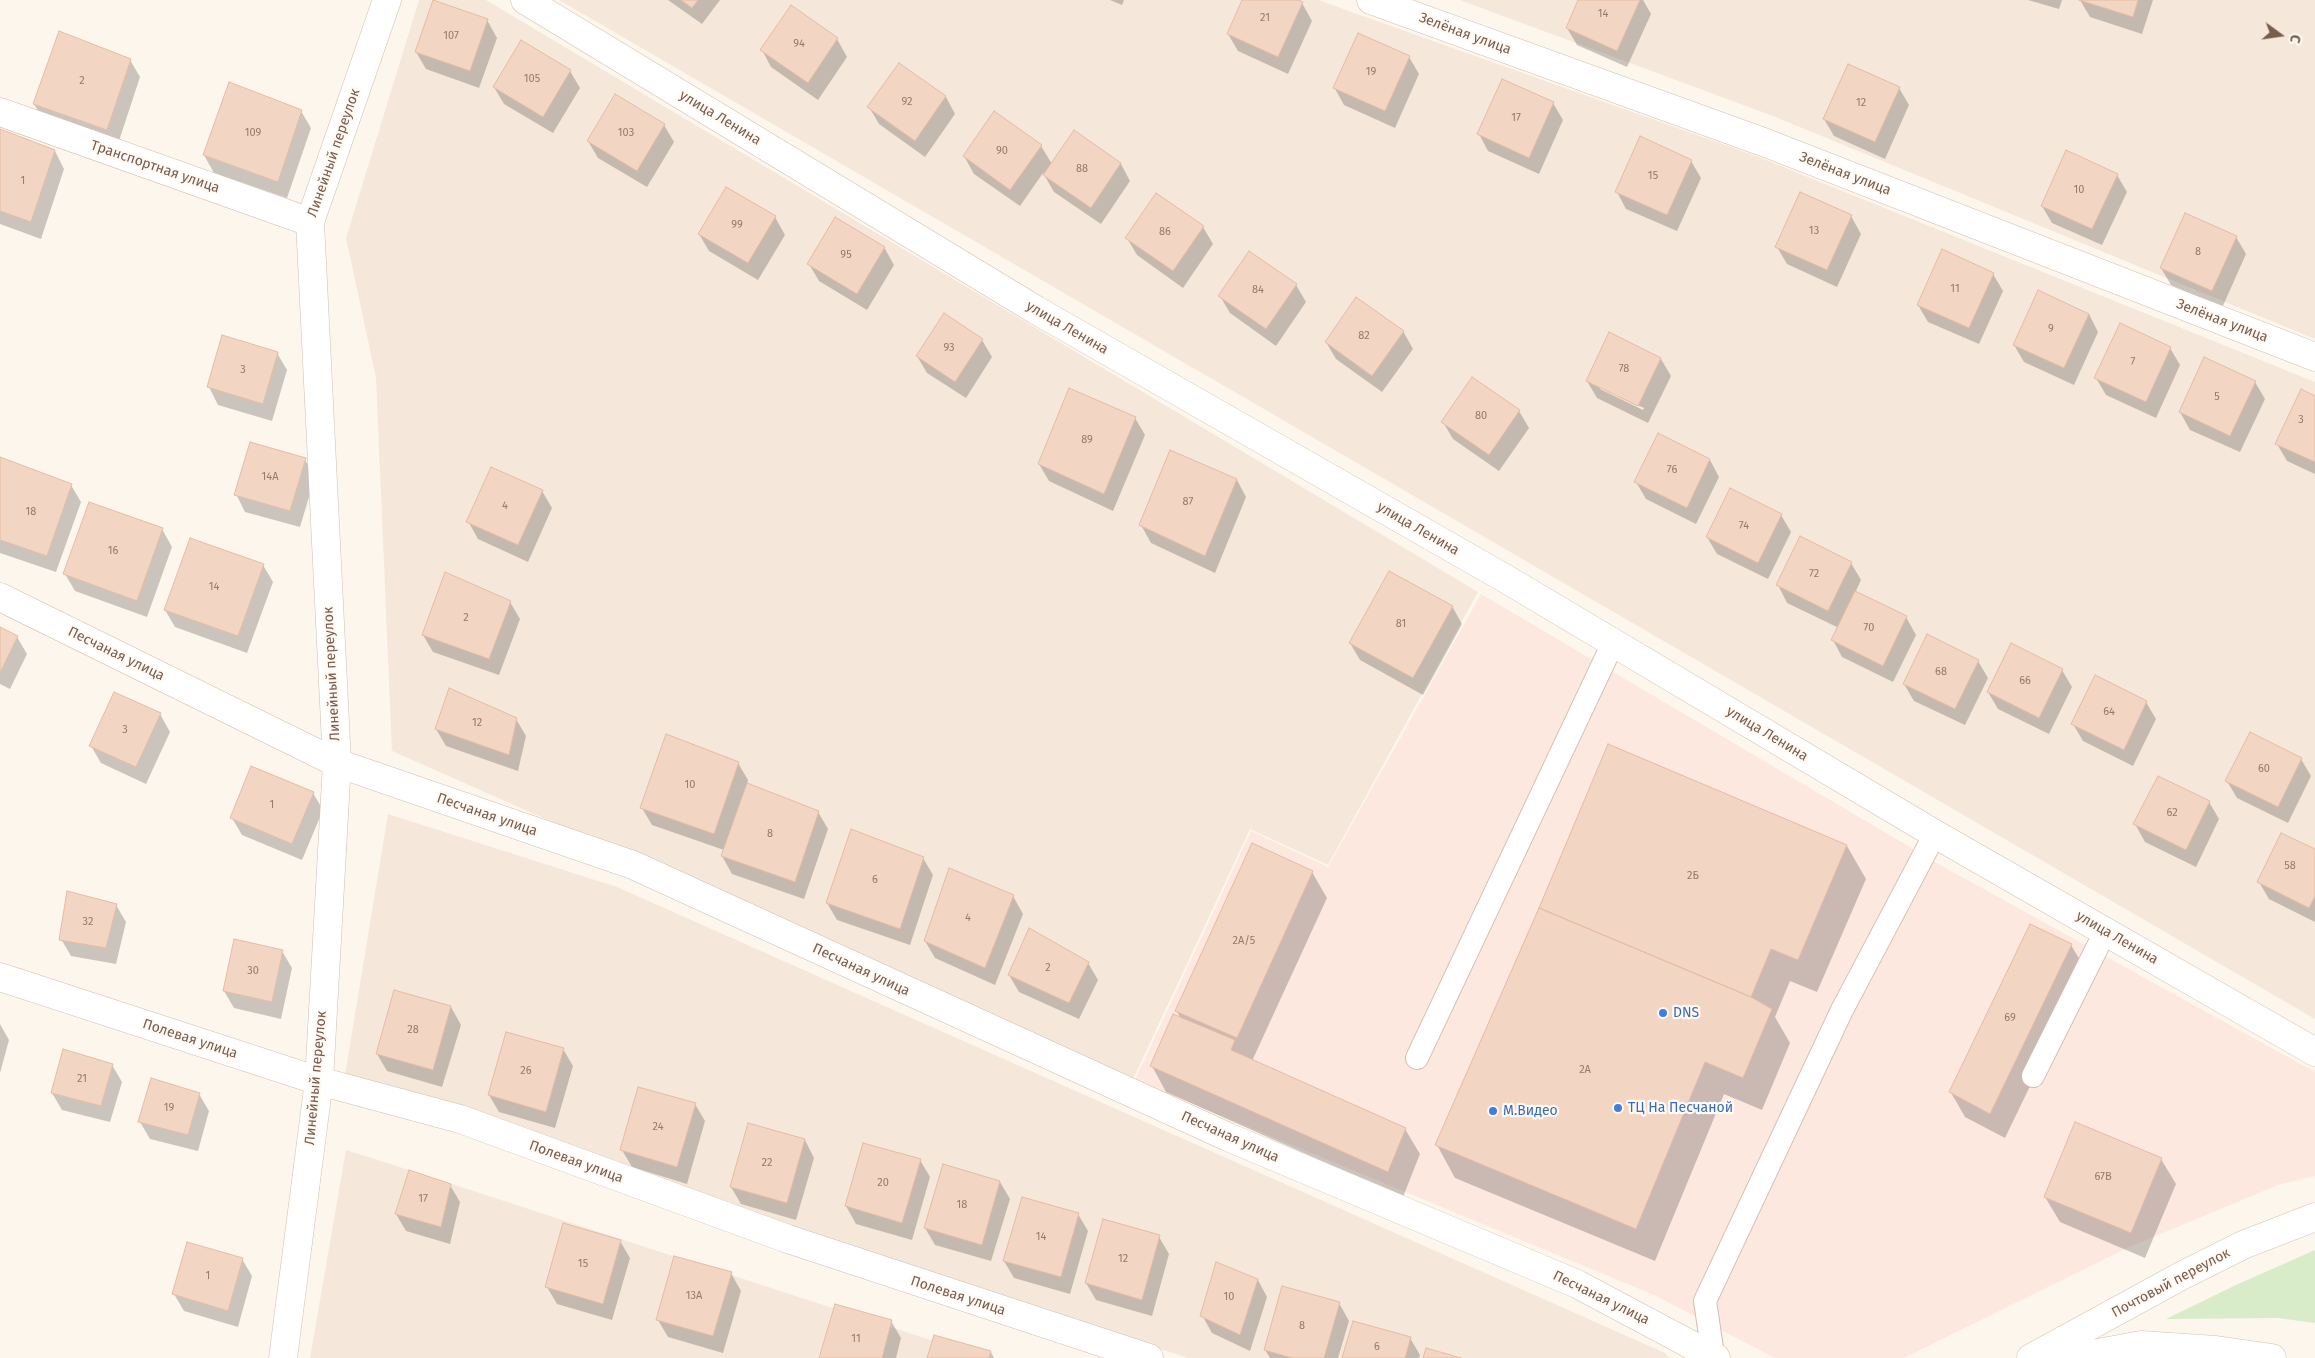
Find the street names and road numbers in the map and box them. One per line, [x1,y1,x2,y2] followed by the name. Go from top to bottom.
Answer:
[1417,10,1513,58] street label: Зелёная улица
[304,87,364,219] street label: Линейный переулок
[676,87,764,149] street label: улица Ленина
[88,137,222,197] street label: Транспортная улица
[1797,149,1893,199] street label: Зелёная улица
[2174,296,2270,346] street label: Зелёная улица
[1023,298,1111,358] street label: улица Ленина
[1374,499,1462,559] street label: улица Ленина
[320,606,344,742] street label: Линейный переулок
[65,623,167,685] street label: Песчаная улица
[1723,703,1811,765] street label: улица Ленина
[434,790,540,840] street label: Песчаная улица
[2073,908,2161,968] street label: улица Ленина
[810,940,912,1000] street label: Песчаная улица
[302,1010,330,1146] street label: Линейный переулок
[140,1016,240,1062] street label: Полевая улица
[1178,1108,1282,1166] street label: Песчаная улица
[527,1137,625,1187] street label: Полевая улица
[2109,1245,2233,1321] street label: Почтовый переулок
[1550,1267,1652,1329] street label: Песчаная улица
[908,1273,1008,1319] street label: Полевая улица

